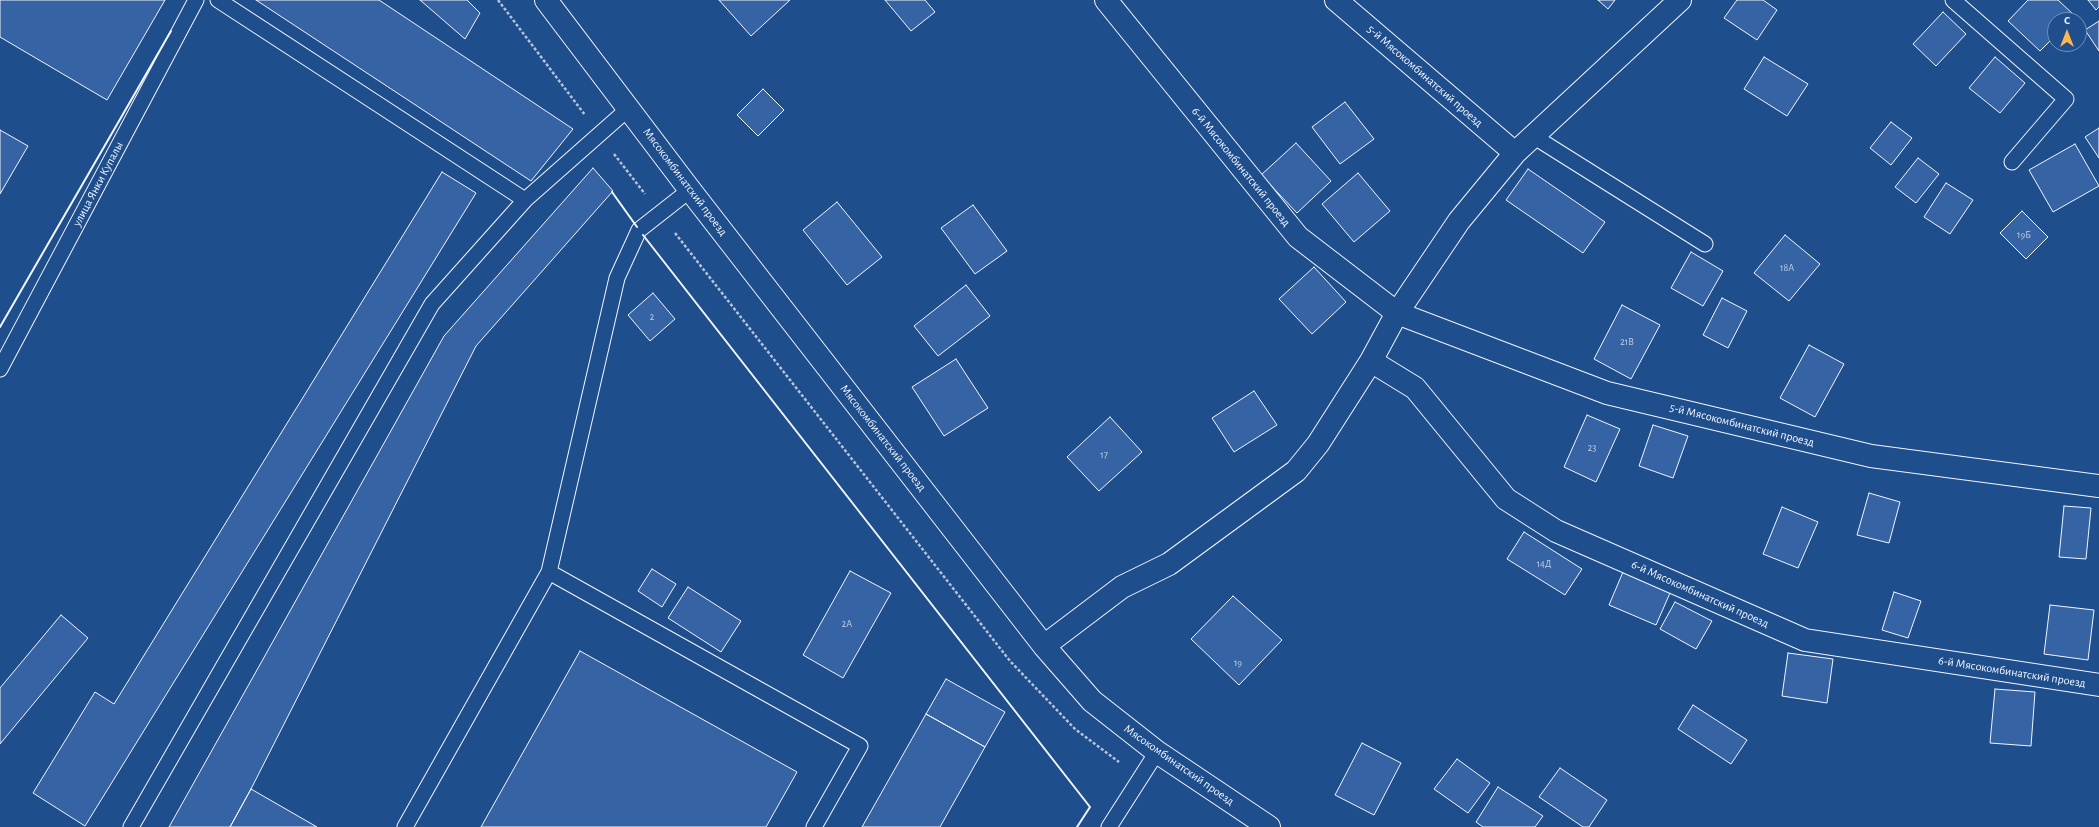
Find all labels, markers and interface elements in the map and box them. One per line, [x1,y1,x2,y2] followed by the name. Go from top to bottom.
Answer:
[2047,12,2087,52] north arrow
[2064,15,2070,26] text: С
[1364,22,1486,130] street label: 5-й Мясокомбинатский проезд
[1188,105,1294,229] street label: 6-й Мясокомбинатский проезд
[640,125,730,239] street label: Мясокомбинатский проезд
[70,139,126,229] street label: улица Янки Купалы
[2017,229,2031,241] house number: 19Б
[1780,262,1794,274] house number: 18А
[650,311,654,323] house number: 2
[1620,336,1634,348] house number: 21В
[837,382,929,494] street label: Мясокомбинатский проезд
[1668,400,1816,450] street label: 5-й Мясокомбинатский проезд
[1588,442,1596,454] house number: 23
[1100,449,1108,461] house number: 17
[1629,557,1771,631] street label: 6-й Мясокомбинатский проезд
[1537,558,1551,570] house number: 14Д
[842,618,852,630] house number: 2А
[1937,653,2087,691] street label: 6-й Мясокомбинатский проезд
[1234,657,1242,669] house number: 19
[1121,721,1237,809] street label: Мясокомбинатский проезд

